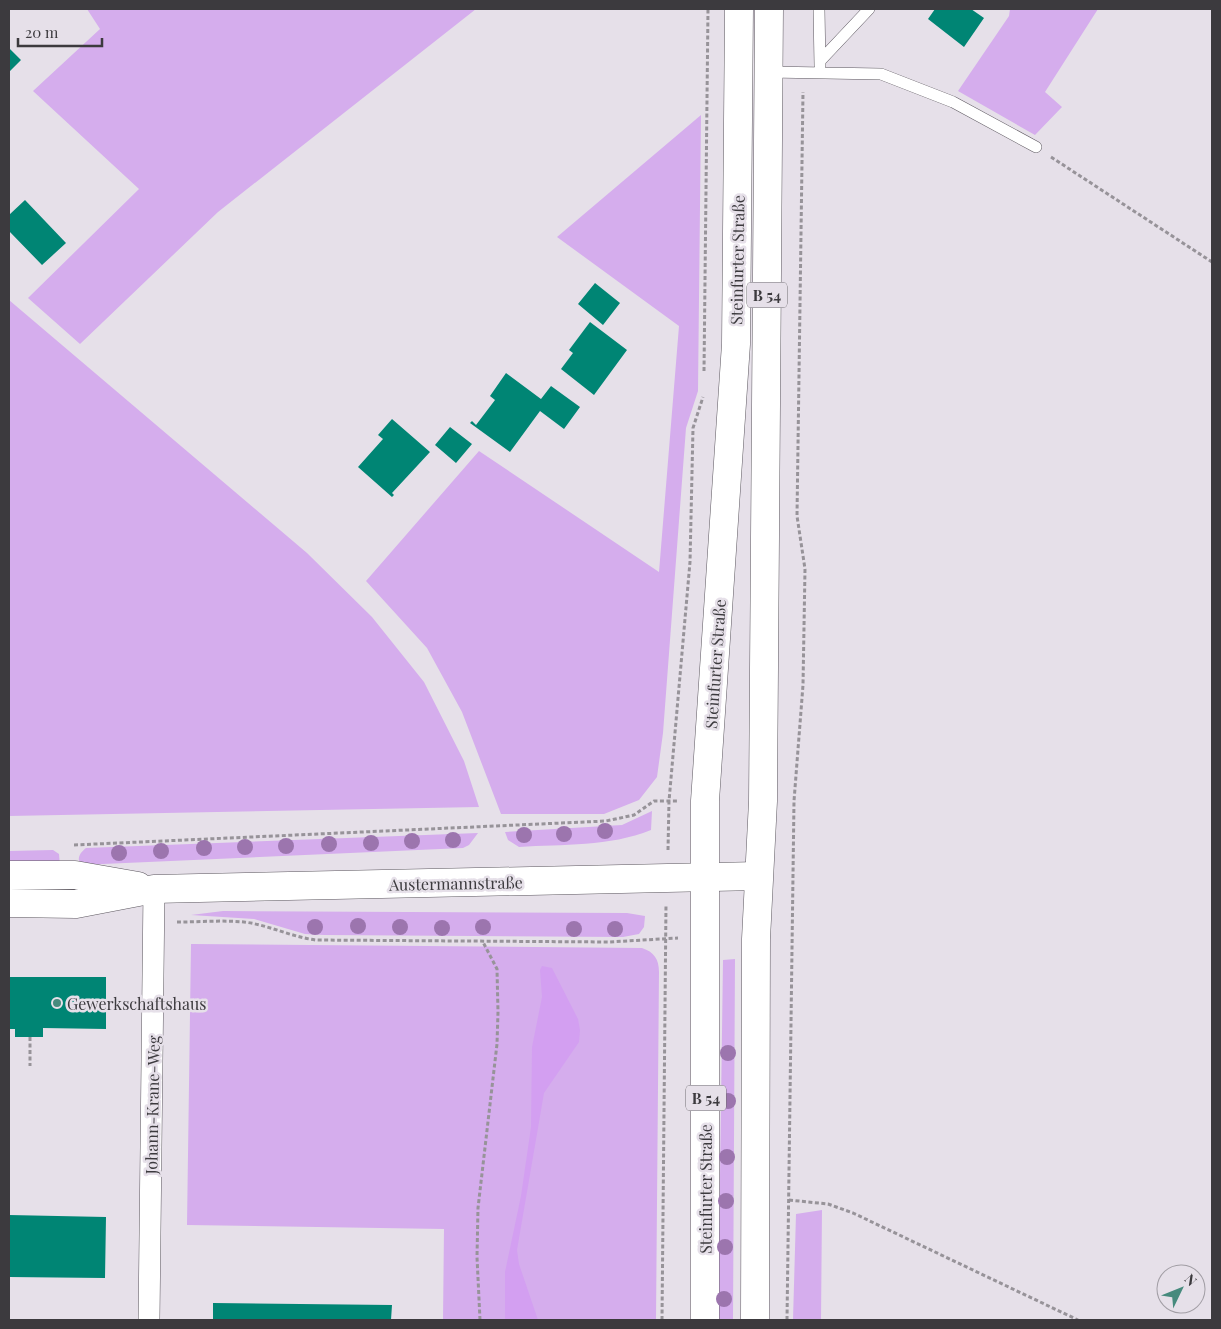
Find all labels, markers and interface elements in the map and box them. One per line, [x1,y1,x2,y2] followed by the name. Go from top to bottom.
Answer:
[18,15,101,47] scale bar
[25,22,59,42] text: 20 m
[725,195,749,325] street label: Steinfurter Straße
[747,282,787,308] road number: B 54
[700,599,730,729] street label: Steinfurter Straße
[388,871,523,895] street label: Austermannstraße
[67,993,206,1014] place label: Gewerkschaftshaus
[51,997,63,1009] marker: Gewerkschaftshaus
[140,1035,164,1176] street label: Johann-Krane-Weg
[686,1086,726,1110] road number: B 54
[695,1124,716,1254] street label: Steinfurter Straße
[1156,1264,1206,1314] north arrow
[1180,1270,1201,1290] text: N

